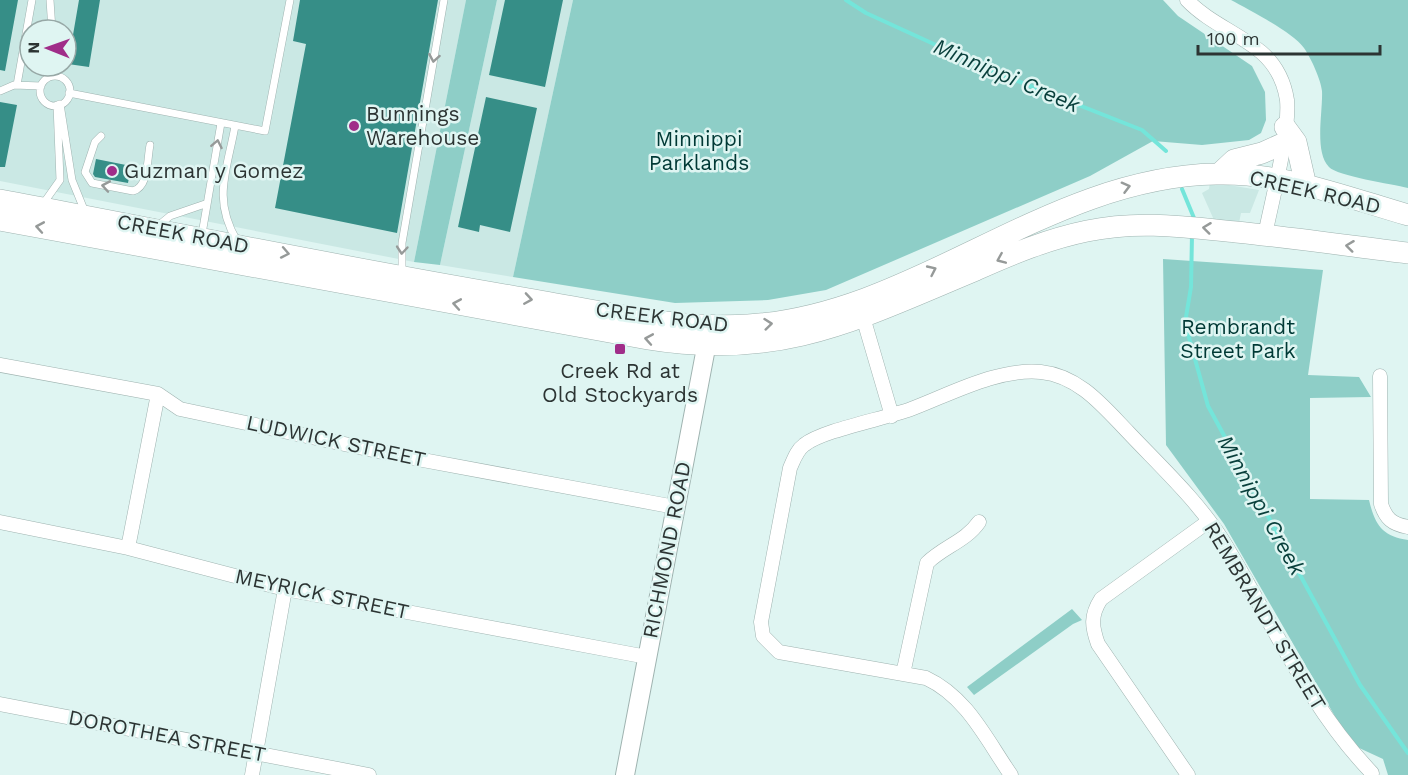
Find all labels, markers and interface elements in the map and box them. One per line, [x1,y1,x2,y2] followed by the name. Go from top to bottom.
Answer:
[18,18,78,78] north arrow
[1198,18,1380,56] scale bar
[1207,28,1260,49] text: 100 m
[930,33,1085,118] water label: Minnippi Creek
[24,42,43,54] text: N
[429,53,441,62] one-way arrow
[366,101,479,150] place label: Bunnings Warehouse
[347,119,361,133] marker: Bunnings Warehouse
[649,126,749,175] park label: Minnippi Parklands
[210,139,223,149] one-way arrow
[124,158,304,183] place label: Guzman y Gomez
[105,164,119,178] marker: Guzman y Gomez
[1247,164,1383,219] street label: CREEK ROAD
[102,180,112,193] one-way arrow
[1120,182,1131,194] one-way arrow
[115,208,251,259] street label: CREEK ROAD
[35,222,44,234] one-way arrow
[1203,223,1212,235] one-way arrow
[1345,240,1355,252] one-way arrow
[396,245,409,254] one-way arrow
[279,246,289,259] one-way arrow
[997,251,1008,263] one-way arrow
[925,265,936,277] one-way arrow
[524,292,533,304] one-way arrow
[594,296,730,337] street label: CREEK ROAD
[452,299,462,311] one-way arrow
[1180,314,1296,363] park label: Rembrandt Street Park
[764,318,773,331] one-way arrow
[644,333,654,346] one-way arrow
[613,342,627,356] marker: Creek Rd at Old Stockyards
[542,358,698,407] place label: Creek Rd at Old Stockyards
[244,409,428,472] street label: LUDWICK STREET
[1213,431,1311,581] water label: Minnippi Creek
[637,459,696,640] street label: RICHMOND ROAD
[1199,517,1332,715] street label: REMBRANDT STREET
[233,563,412,624] street label: MEYRICK STREET
[66,704,268,767] street label: DOROTHEA STREET

